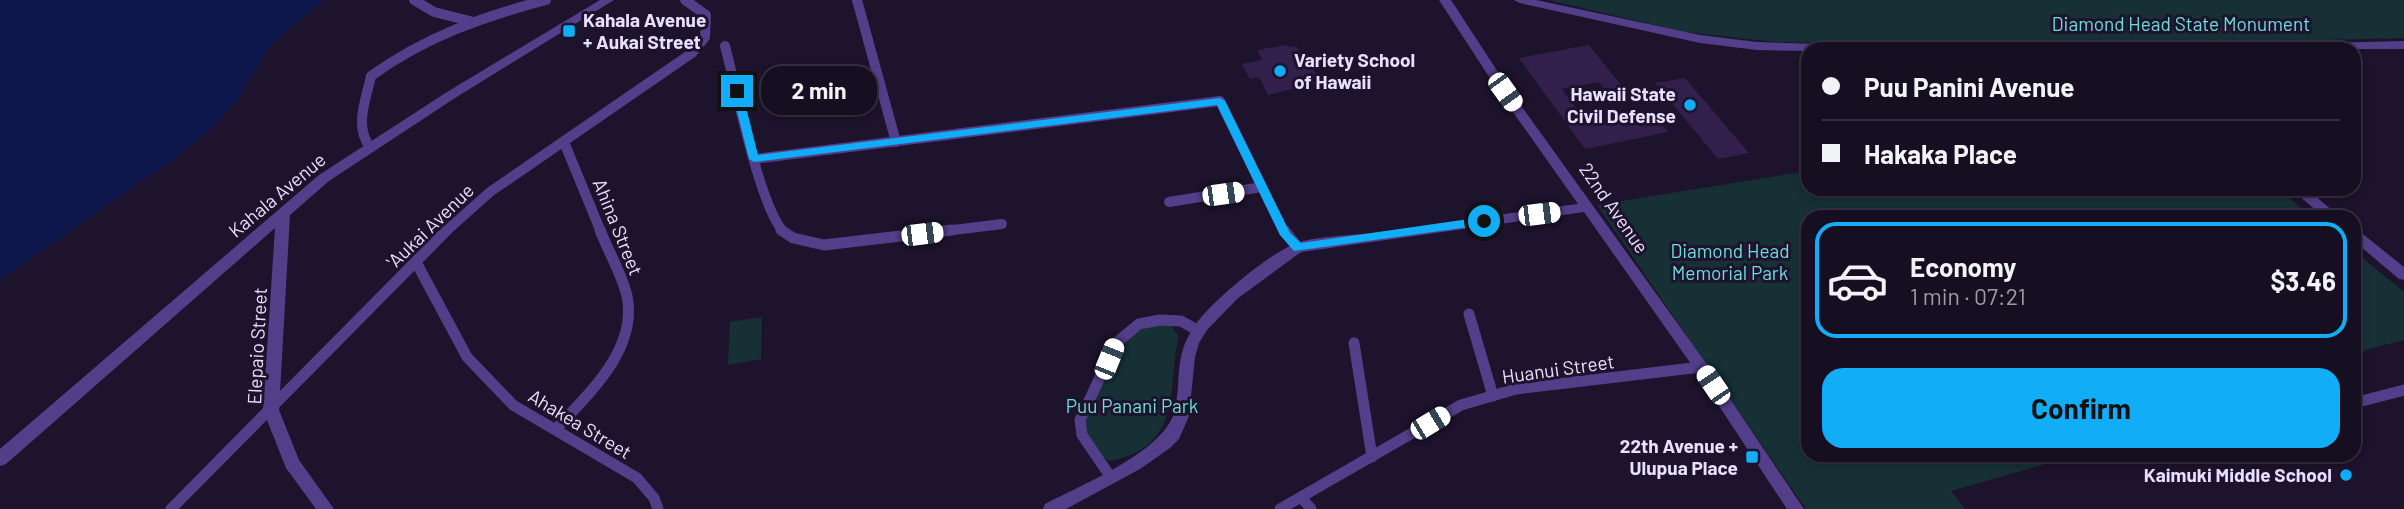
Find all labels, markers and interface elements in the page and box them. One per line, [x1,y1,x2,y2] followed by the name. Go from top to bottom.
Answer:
[583,8,706,53] place label: Kahala Avenue + Aukai Street
[2052,12,2310,35] park label: Diamond Head State Monument
[561,23,577,39] marker: Kahala Avenue + Aukai Street
[1294,48,1415,93] place label: Variety School of Hawaii
[1272,63,1288,79] marker: Variety School of Hawaii
[762,66,877,116] callout: 2 min
[1485,69,1526,115] car
[1864,71,2075,102] text: Puu Panini Avenue
[721,75,753,107] route end
[791,76,847,104] text: 2 min
[1567,82,1676,127] place label: Hawaii State Civil Defense
[1682,97,1698,113] marker: Hawaii State Civil Defense
[1864,138,2017,169] text: Hakaka Place
[224,147,330,242] street label: Kahala Avenue
[1575,158,1654,257] street label: 22nd Avenue
[589,175,648,279] street label: Ahina Street
[381,178,478,273] street label: ʻAukai Avenue
[1201,181,1246,207] car
[1517,201,1562,227] car
[1468,205,1500,237] route start
[900,221,945,247] car
[1670,239,1790,284] park label: Diamond Head Memorial Park
[1826,249,1889,312] icon: car
[1910,251,2016,282] text: Economy
[2270,265,2336,296] text: $3.46
[1910,282,2026,310] text: 1 min · 07:21
[242,287,271,405] street label: Elepaio Street
[1092,336,1127,382] car
[1500,349,1616,388] street label: Huanui Street
[1693,362,1734,408] car
[1822,368,2340,448] button: Confirm
[525,384,636,463] street label: Ahakea Street
[1066,394,1198,417] park label: Puu Panani Park
[1407,403,1454,443] car
[1620,434,1738,479] place label: 22th Avenue + Ulupua Place
[1744,449,1760,465] marker: 22th Avenue + Ulupua Place
[2144,463,2332,486] place label: Kaimuki Middle School
[2338,467,2354,483] marker: Kaimuki Middle School

